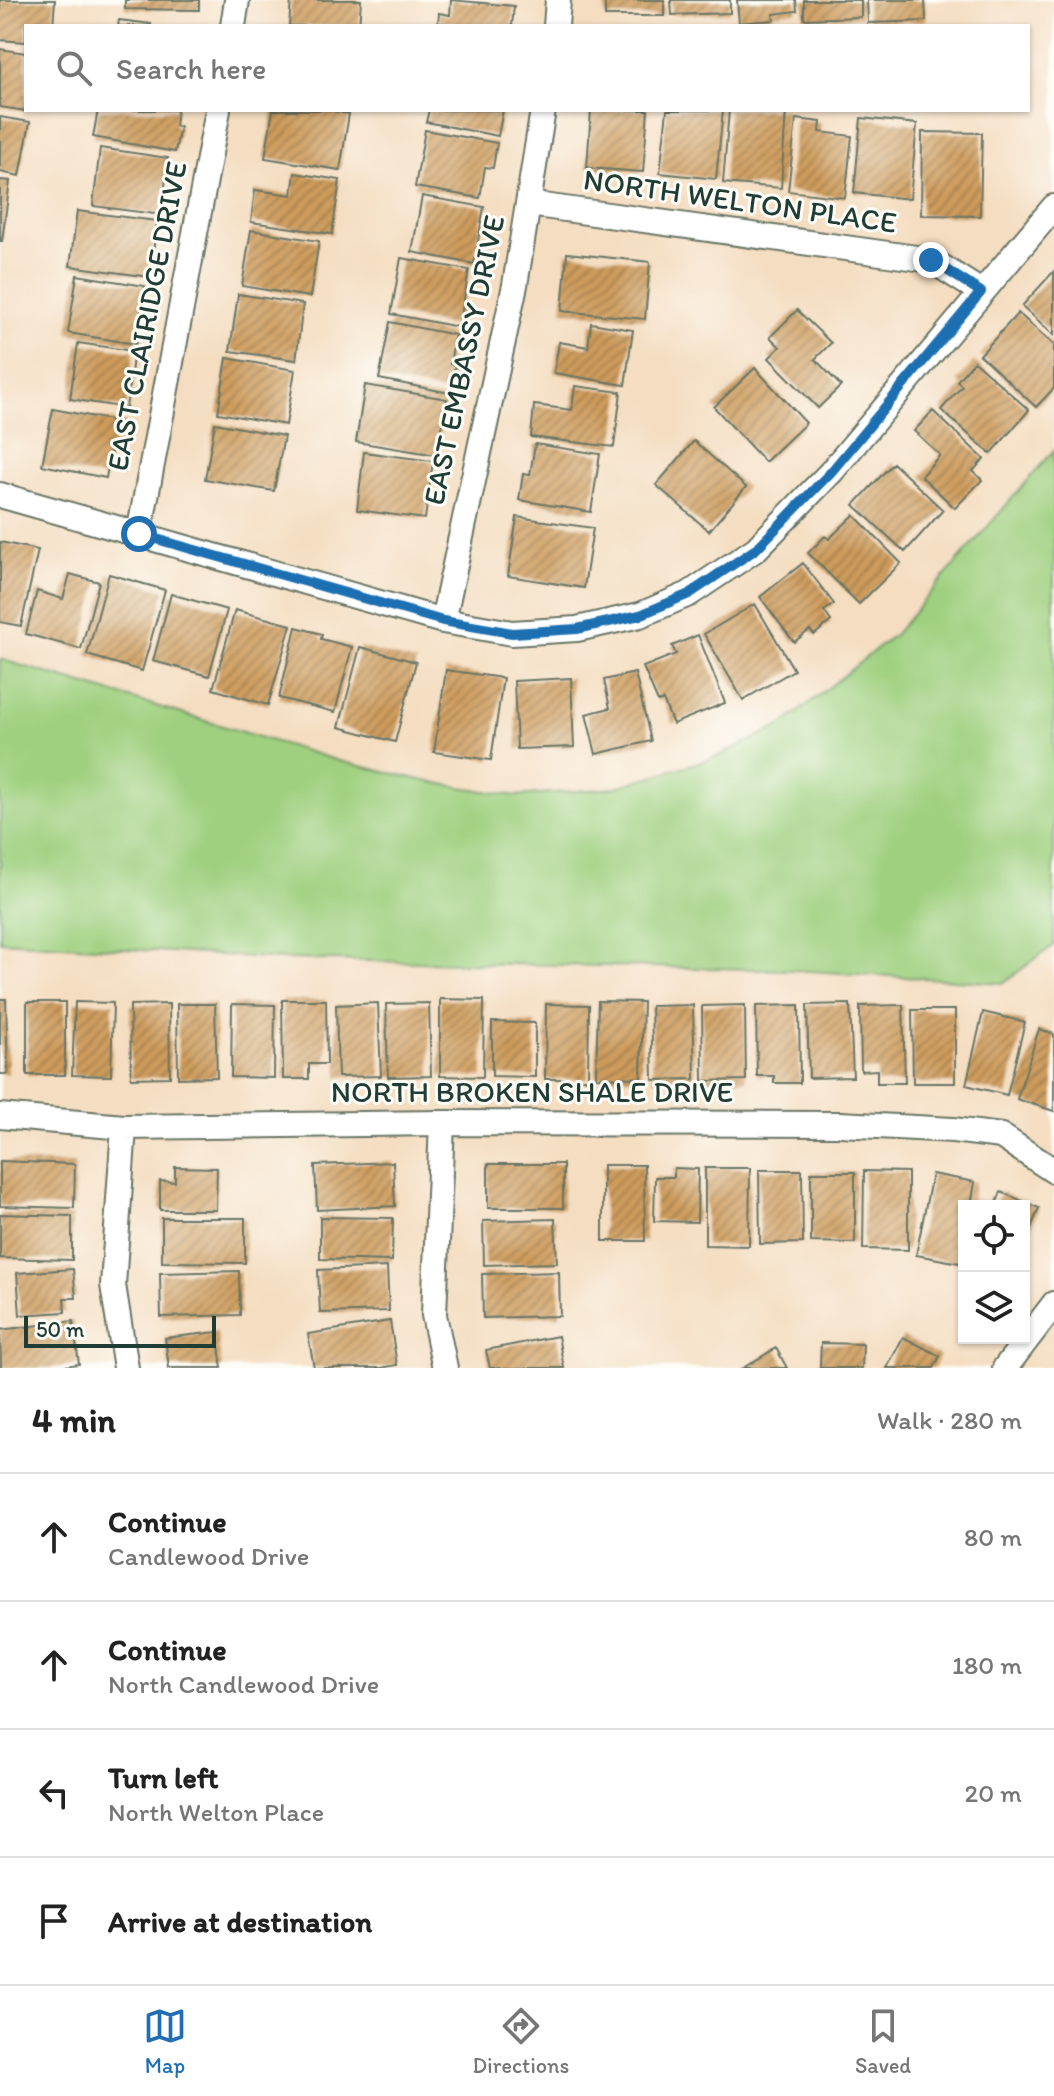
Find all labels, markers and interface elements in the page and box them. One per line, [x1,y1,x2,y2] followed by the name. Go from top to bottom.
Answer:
[24,24,1030,112] search box
[52,46,96,90] icon: search
[116,50,266,87] text: Search here
[98,158,195,474] street label: EAST CLAIRIDGE DRIVE
[581,160,899,241] street label: NORTH WELTON PLACE
[415,212,512,508] street label: EAST EMBASSY DRIVE
[913,242,949,278] route end
[121,516,157,552] route start
[331,1073,733,1110] street label: NORTH BROKEN SHALE DRIVE
[958,1200,1030,1344] map controls
[958,1200,1030,1272] button: locate
[958,1272,1030,1344] button: layers
[24,1312,216,1348] scale bar
[36,1316,85,1343] text: 50 m
[32,1400,116,1441] text: 4 min
[877,1404,1022,1436] text: Walk · 280 m
[108,1503,227,1540] text: Continue
[32,1515,76,1559] icon: ahead
[964,1521,1022,1553] text: 80 m
[108,1540,309,1572] text: Candlewood Drive
[108,1631,227,1668] text: Continue
[32,1643,76,1687] icon: ahead
[952,1649,1022,1681] text: 180 m
[108,1668,379,1700] text: North Candlewood Drive
[108,1759,219,1796] text: Turn left
[32,1771,76,1815] icon: left
[965,1777,1022,1809] text: 20 m
[108,1796,324,1828] text: North Welton Place
[32,1899,76,1943] icon: arrive
[108,1903,372,1940] text: Arrive at destination
[143,2004,187,2079] tab: Map
[473,2004,569,2079] tab: Directions
[855,2004,911,2079] tab: Saved

